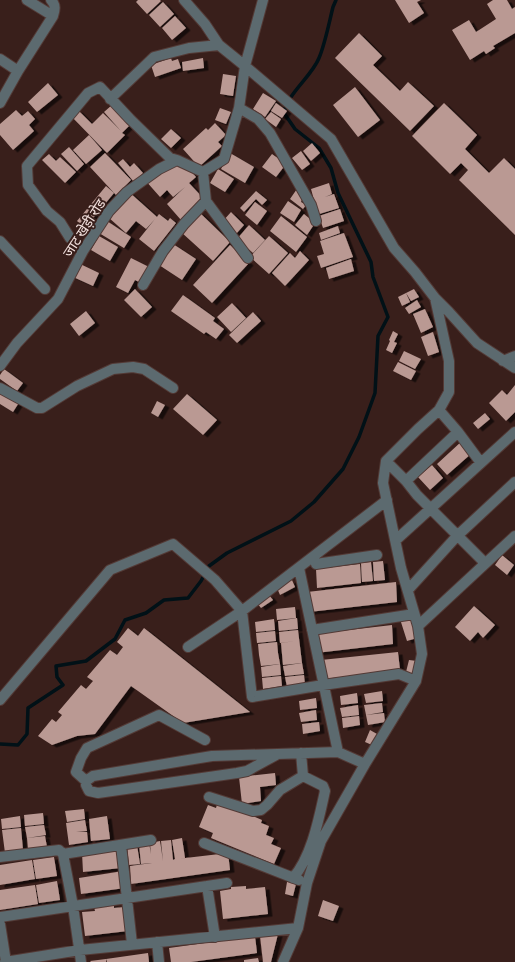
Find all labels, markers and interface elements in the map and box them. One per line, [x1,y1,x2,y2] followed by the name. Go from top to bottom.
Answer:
[59,195,109,260] street label: जाट खेड़ी रोड

